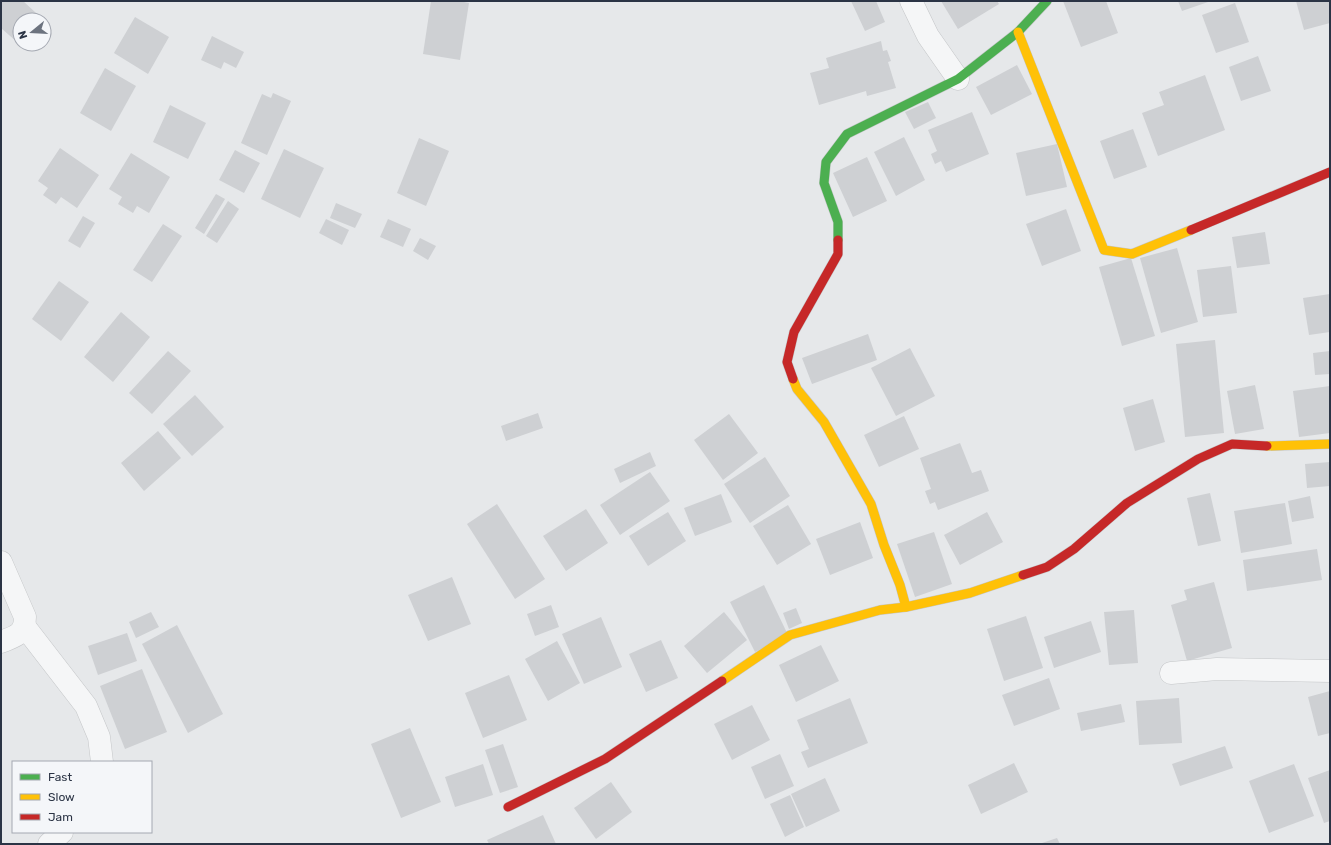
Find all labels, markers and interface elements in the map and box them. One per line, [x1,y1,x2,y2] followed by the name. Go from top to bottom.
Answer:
[12,12,52,52] north arrow
[16,29,30,41] text: N
[12,761,152,833] legend
[48,770,72,784] text: Fast
[48,790,75,804] text: Slow
[48,810,73,824] text: Jam

